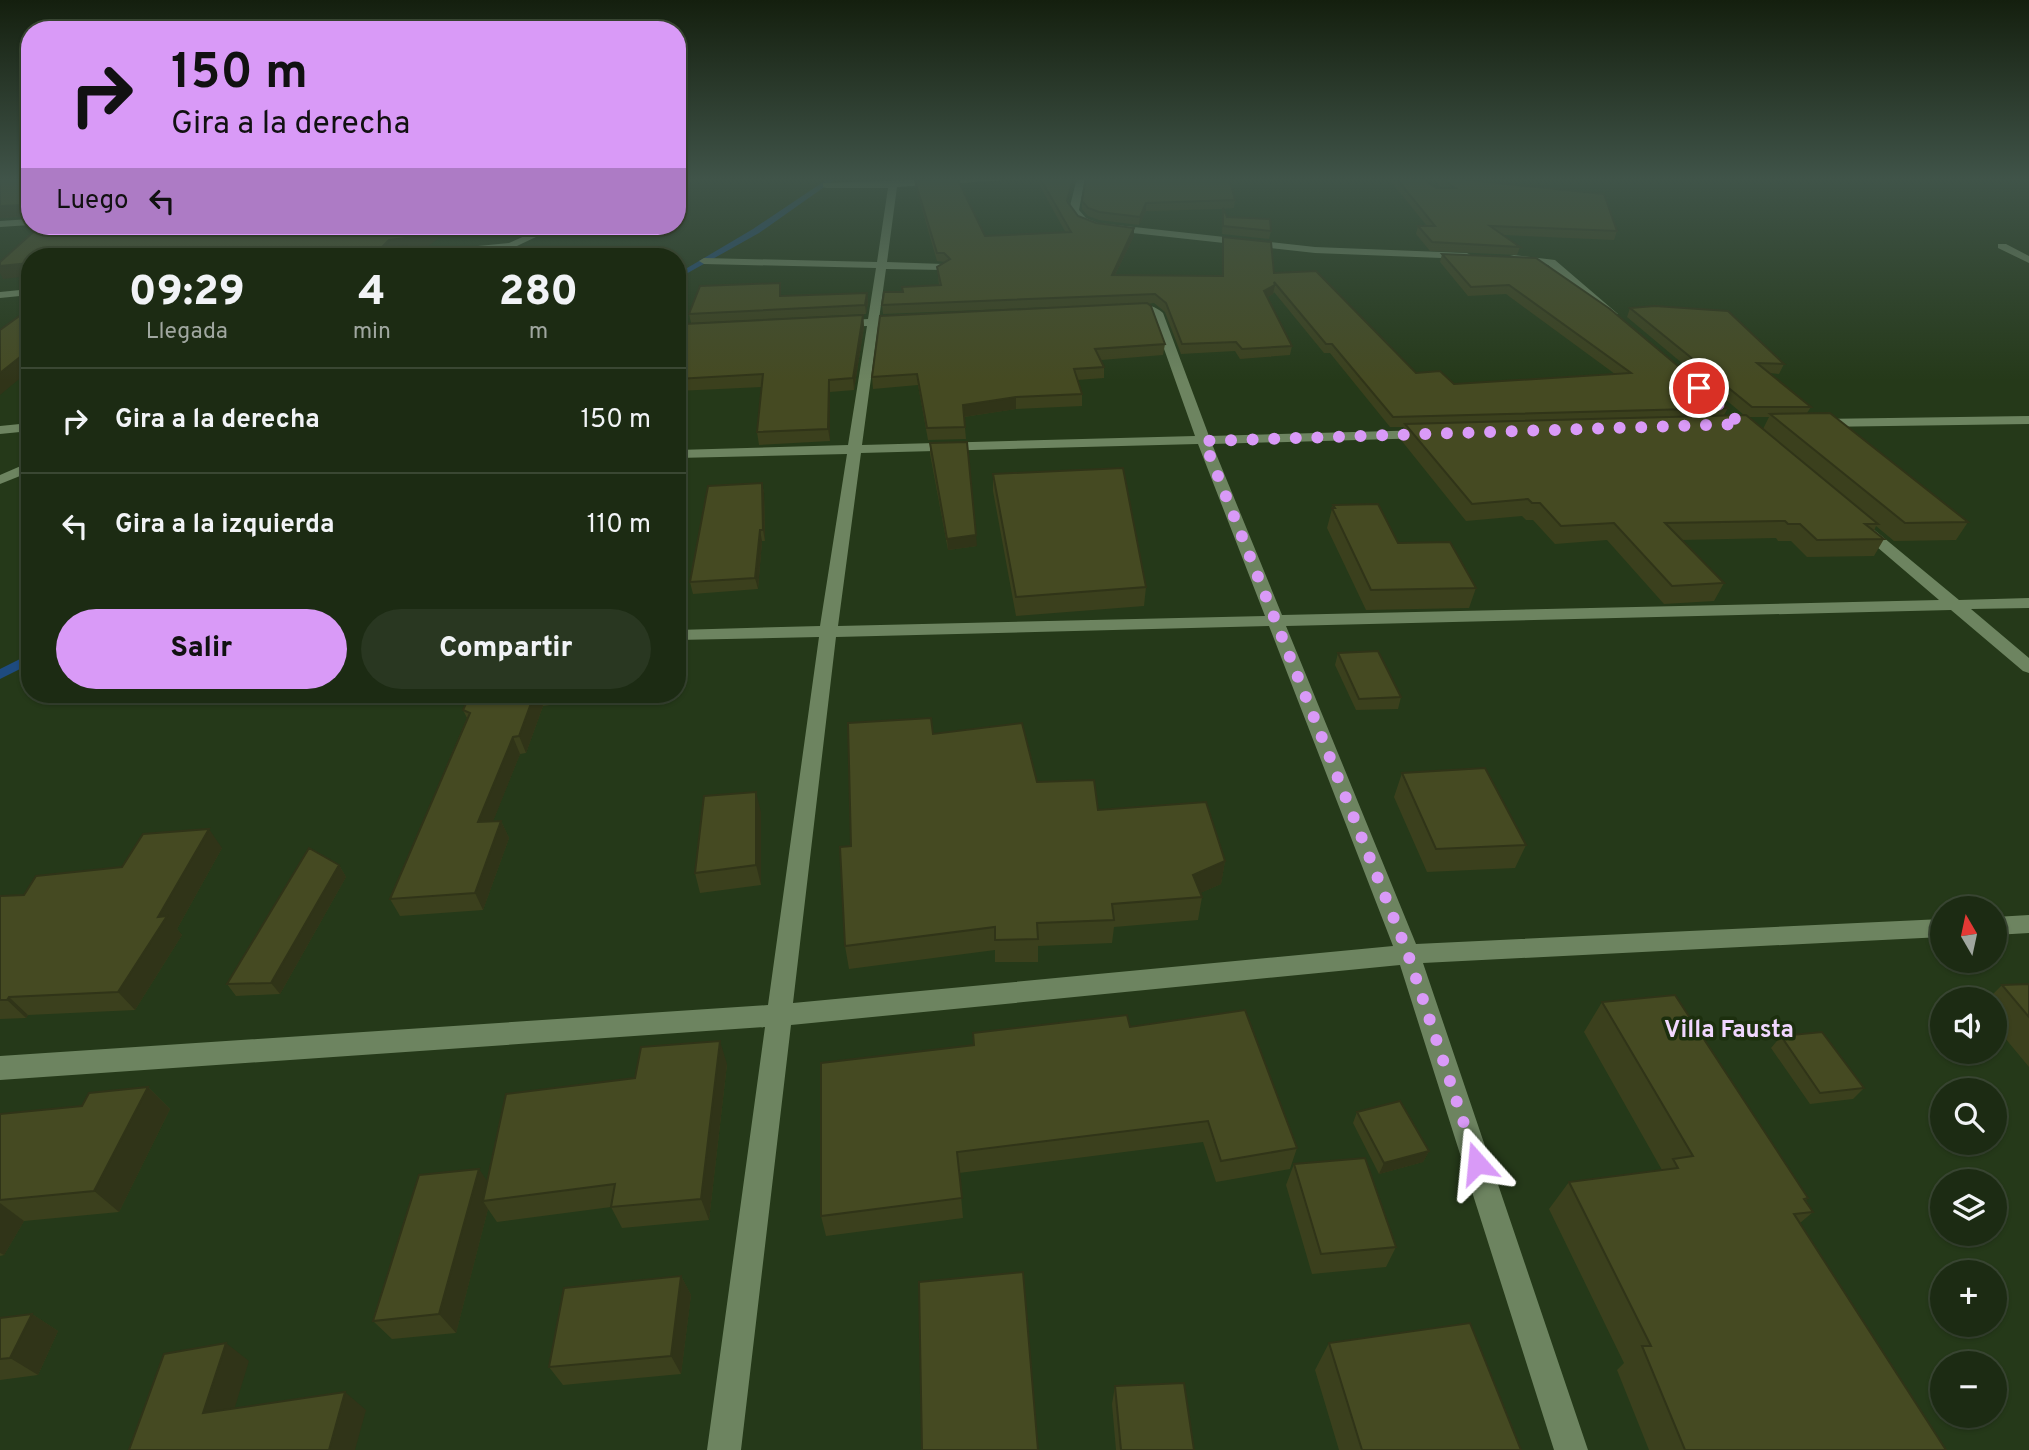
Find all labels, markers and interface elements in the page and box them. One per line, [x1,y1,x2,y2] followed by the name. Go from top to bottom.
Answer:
[171,44,308,106] text: 150 m
[56,49,147,140] icon: right
[171,105,410,145] text: Gira a la derecha
[143,182,181,220] icon: left
[56,185,129,218] text: Luego
[129,267,245,320] text: 09:29
[358,267,385,320] text: 4
[499,267,578,320] text: 280
[146,318,228,347] text: Llegada
[353,318,391,347] text: min
[529,318,548,347] text: m
[1669,358,1729,418] pin
[1680,369,1718,407] icon: arrive
[56,402,94,440] icon: right
[115,404,320,437] text: Gira a la derecha
[580,404,651,437] text: 150 m
[56,507,94,545] icon: left
[115,509,334,542] text: Gira a la izquierda
[587,509,651,542] text: 110 m
[56,609,347,689] button: Salir
[361,609,651,689] button: Compartir
[1930,896,2007,973] north arrow
[1930,896,2007,1428] map controls
[1930,987,2007,1064] button: sound
[1664,1016,1794,1046] district label: Villa Fausta
[1930,1078,2007,1155] button: search
[1440,1126,1514,1200] position arrow
[1930,1169,2007,1246] button: layers
[1930,1260,2007,1337] button: +
[1930,1351,2007,1428] button: −

